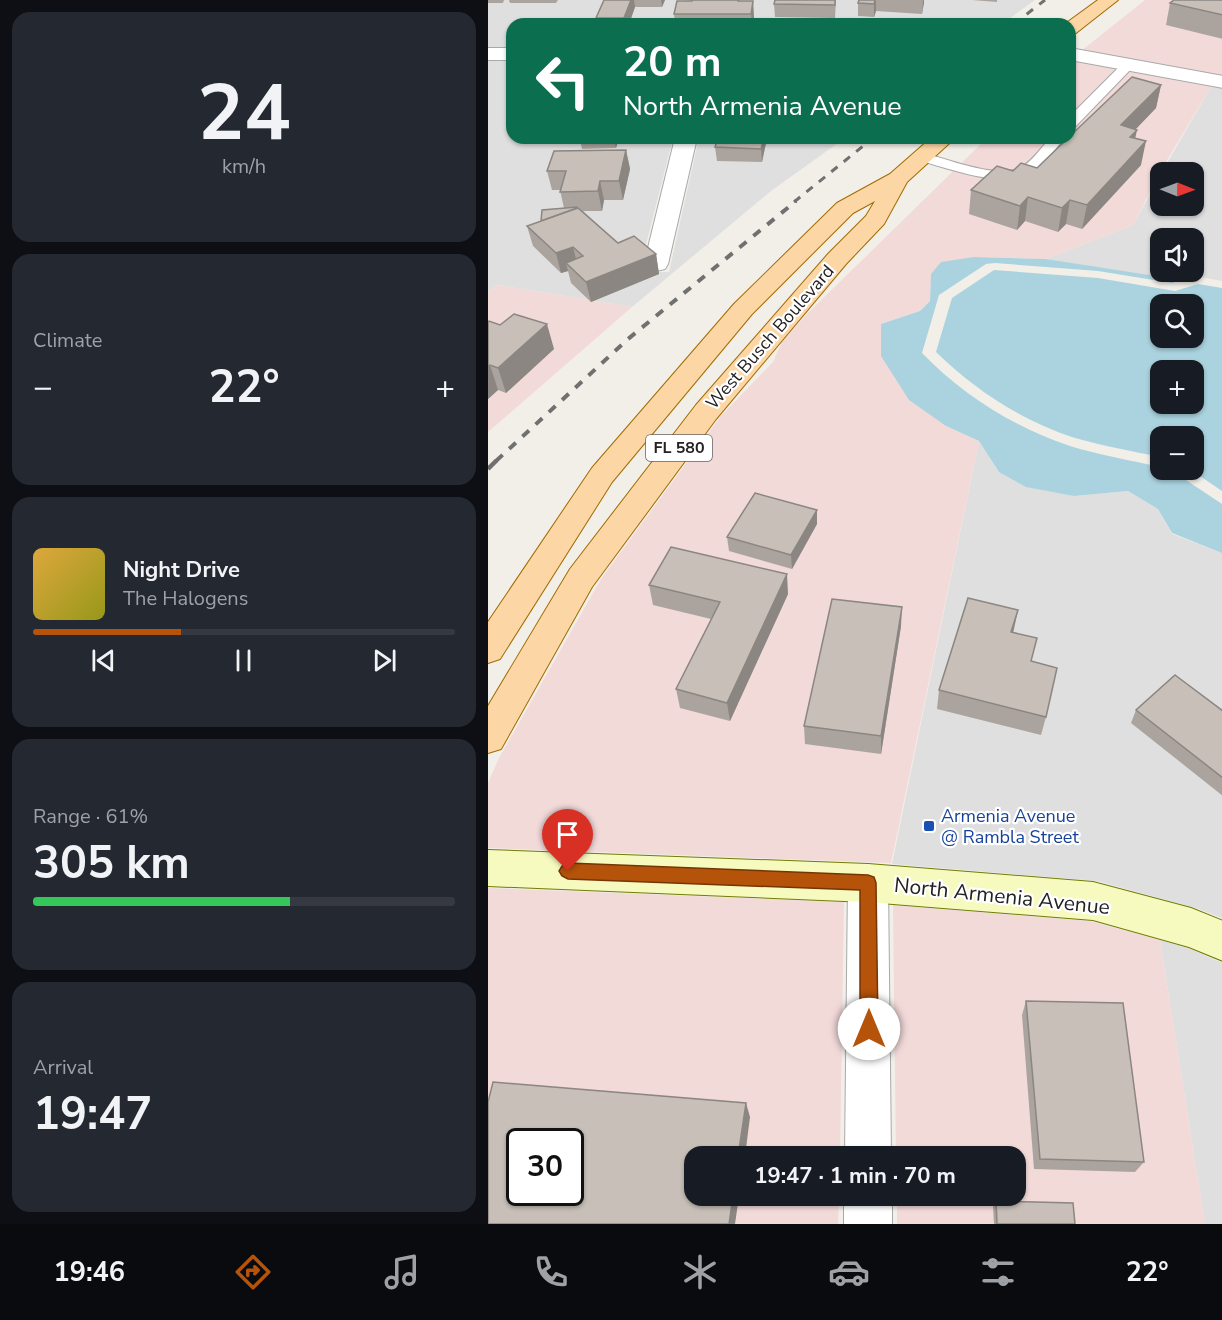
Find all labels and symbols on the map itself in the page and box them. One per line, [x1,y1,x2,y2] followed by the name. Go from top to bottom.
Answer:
[1150,162,1204,216] north arrow
[700,260,840,414] street label: West Busch Boulevard
[646,435,712,461] road number: FL 580
[941,804,1079,849] place label: Armenia Avenue @ Rambla Street
[542,809,593,871] pin
[922,819,936,833] marker: Armenia Avenue @ Rambla Street
[893,871,1111,921] street label: North Armenia Avenue
[837,997,901,1061] position arrow
[506,1128,584,1206] speed limit sign: 30

